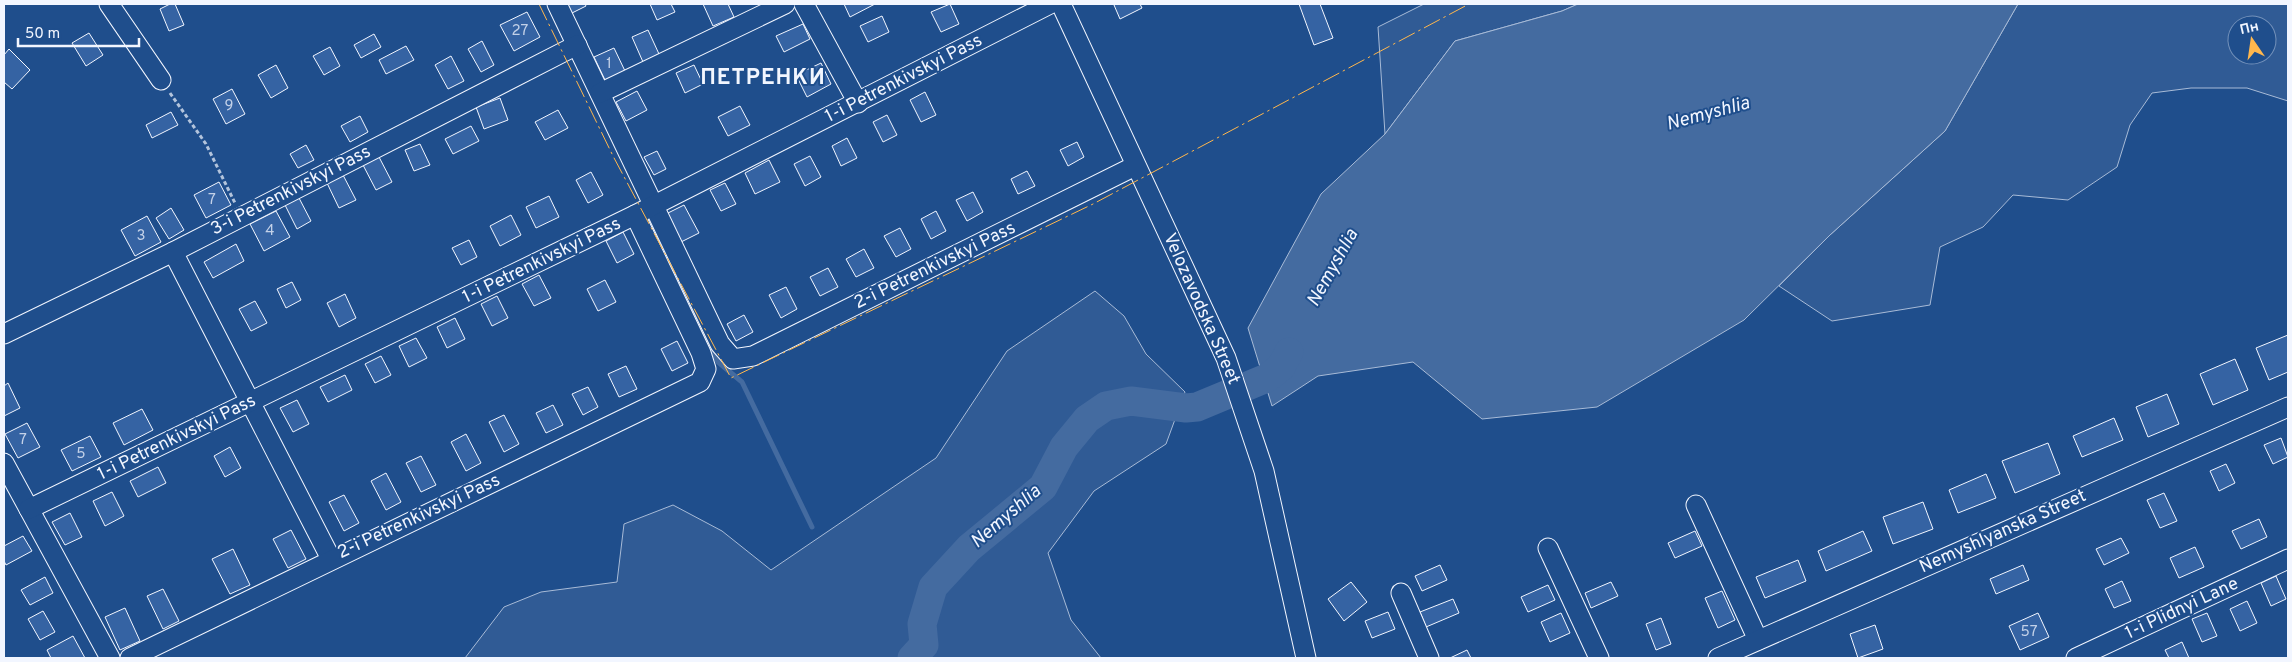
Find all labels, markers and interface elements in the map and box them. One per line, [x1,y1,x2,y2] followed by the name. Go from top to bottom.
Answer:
[18,15,139,47] scale bar
[2227,15,2277,65] north arrow
[2238,18,2261,39] text: Пн
[512,22,529,41] house number: 27
[25,25,60,44] text: 50 m
[822,29,986,129] street label: 1-i Petrenkivskyi Pass
[606,55,612,74] house number: 1
[700,65,826,92] district label: ПЕТРЕНКИ
[1664,91,1753,137] water label: Nemyshlia
[225,97,233,116] house number: 9
[207,141,375,241] street label: 3-i Petrenkivskyi Pass
[208,191,216,210] house number: 7
[459,213,625,309] street label: 1-i Petrenkivskyi Pass
[850,217,1020,315] street label: 2-i Petrenkivskyi Pass
[265,222,275,241] house number: 4
[1302,225,1364,311] water label: Nemyshlia
[136,227,146,246] house number: 3
[1157,230,1245,388] street label: Velozavodska Street
[94,390,260,486] street label: 1-i Petrenkivskyi Pass
[19,431,27,450] house number: 7
[76,445,86,464] house number: 5
[334,469,504,565] street label: 2-i Petrenkivskyi Pass
[966,480,1046,554] water label: Nemyshlia
[1916,485,2090,579] street label: Nemyshlyanska Street
[2122,573,2242,645] street label: 1-i Plidnyi Lane
[2021,623,2038,642] house number: 57

